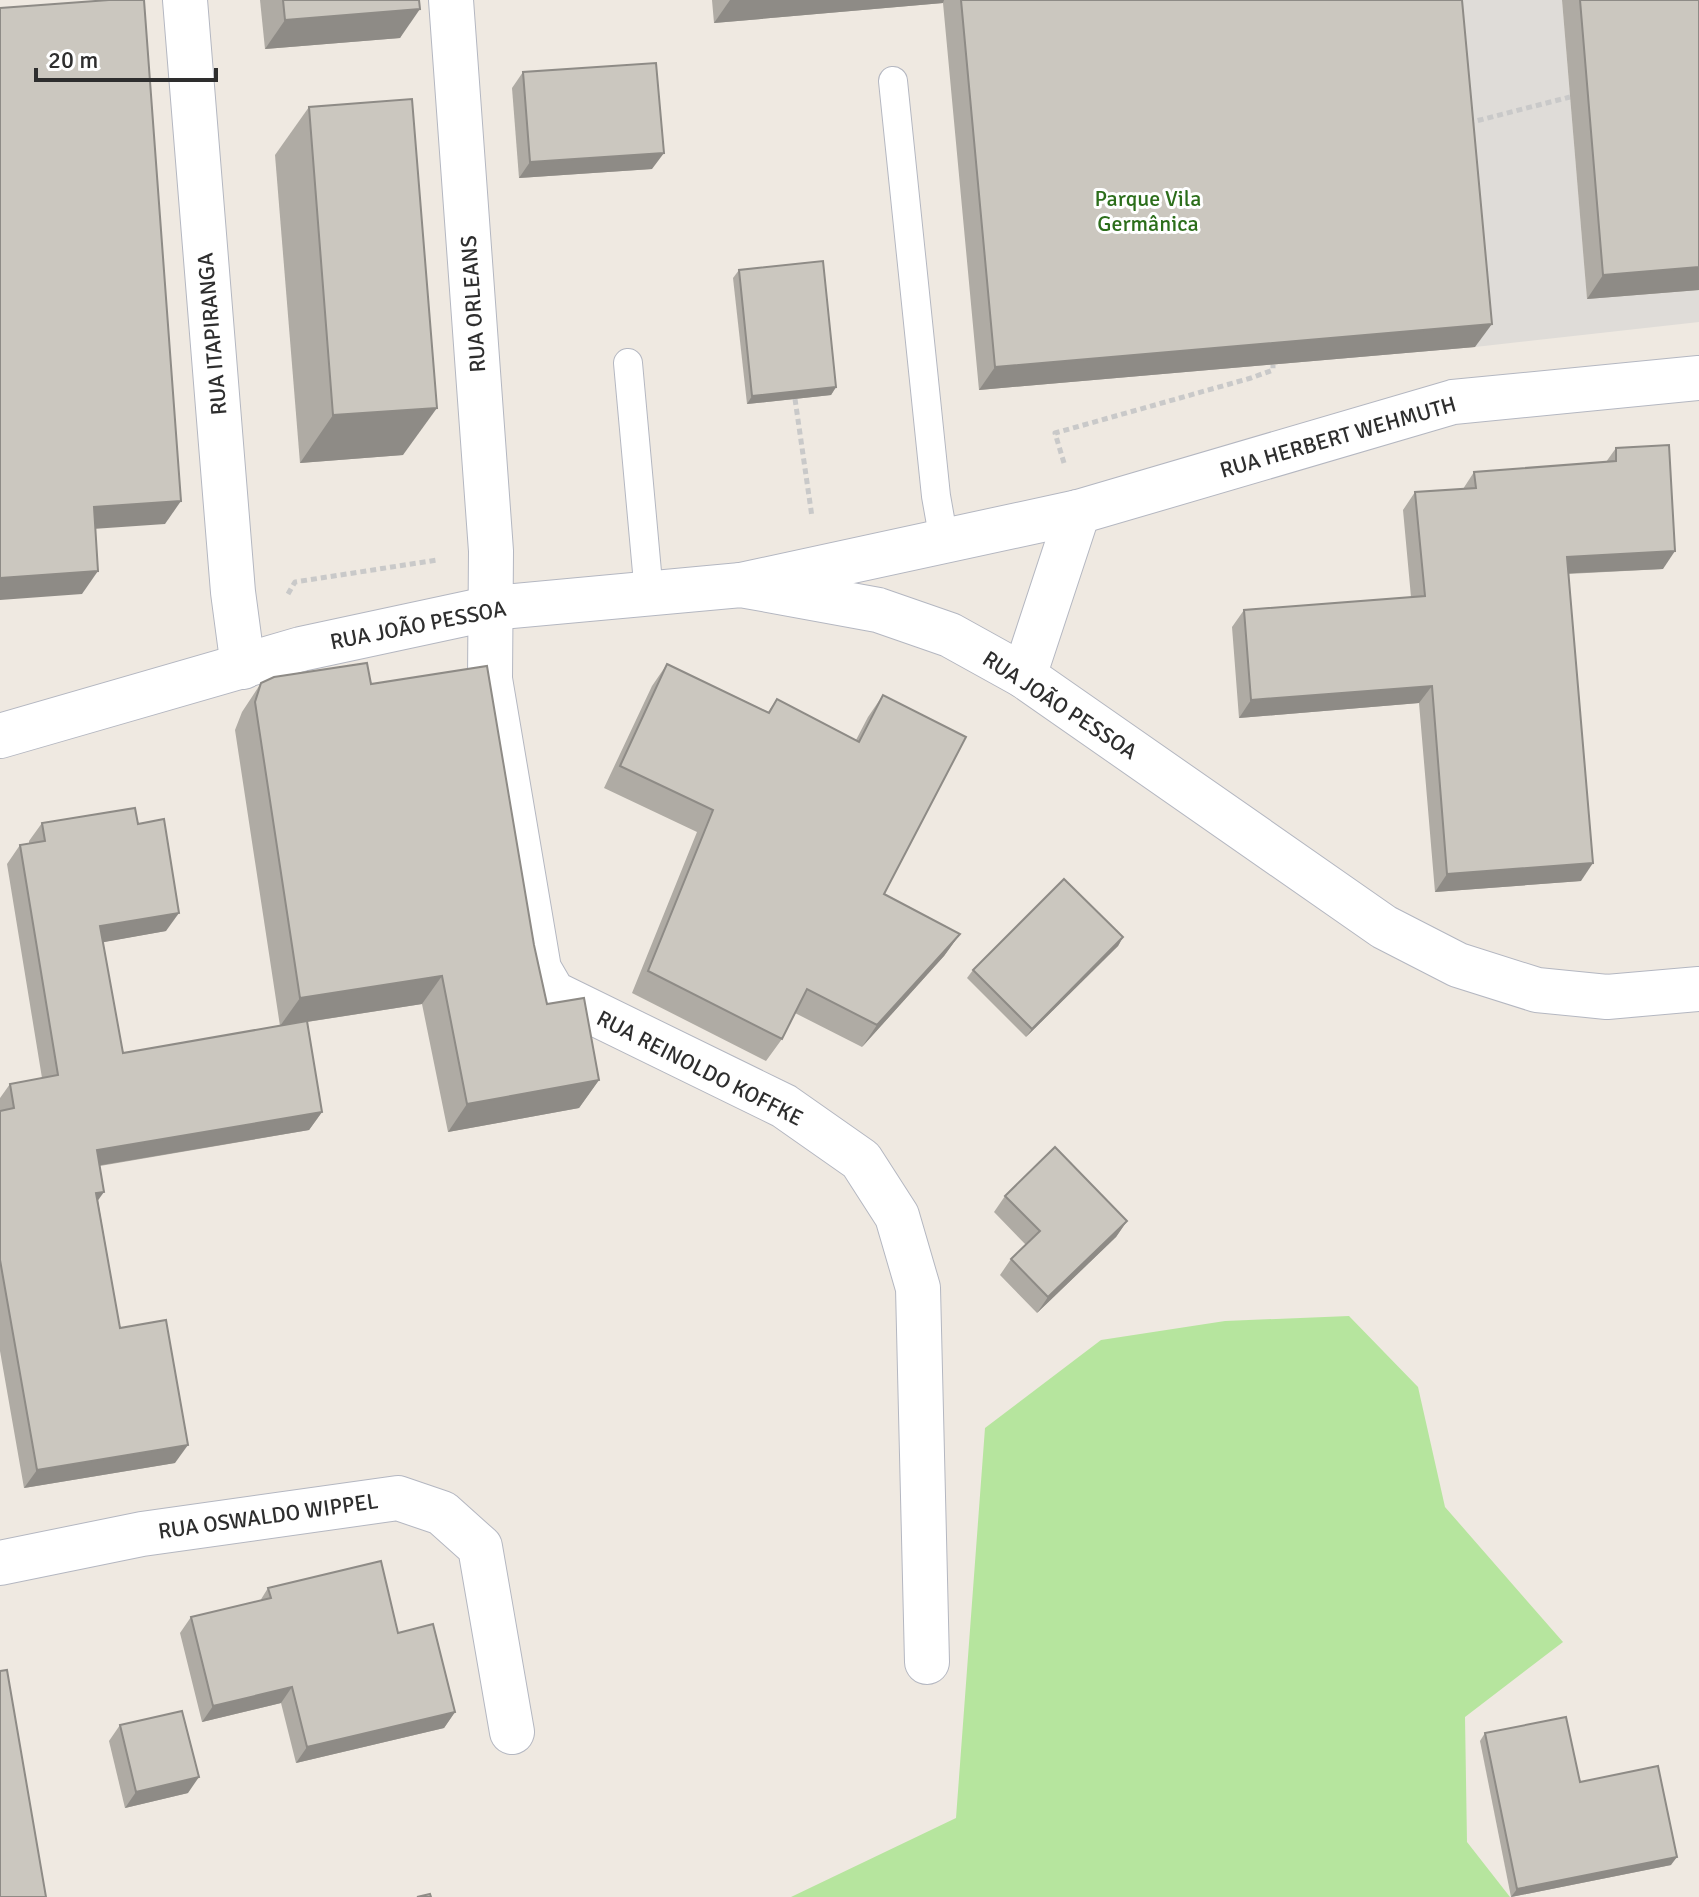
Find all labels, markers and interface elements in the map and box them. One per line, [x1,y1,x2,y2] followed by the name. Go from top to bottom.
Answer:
[36,32,216,82] scale bar
[48,45,98,75] text: 20 m
[1095,185,1201,237] park label: Parque Vila Germânica
[455,234,491,374] street label: RUA ORLEANS
[191,251,233,416] street label: RUA ITAPIRANGA
[1217,390,1459,484] street label: RUA HERBERT WEHMUTH
[328,595,509,655] street label: RUA JOÃO PESSOA
[978,645,1143,765] street label: RUA JOÃO PESSOA
[592,1004,808,1132] street label: RUA REINOLDO KOFFKE
[156,1487,380,1545] street label: RUA OSWALDO WIPPEL

